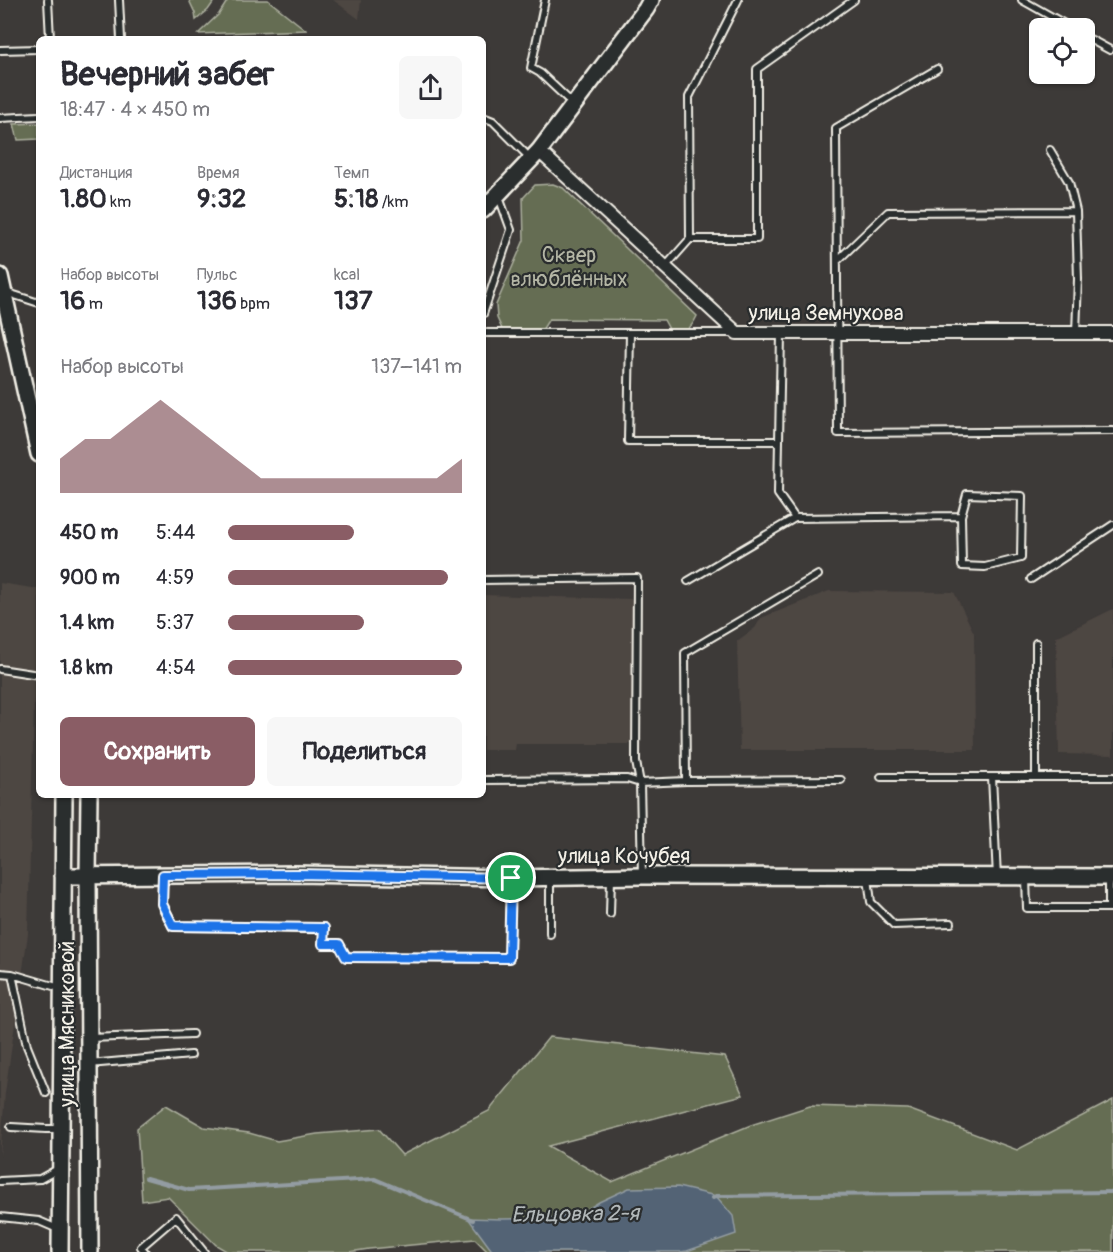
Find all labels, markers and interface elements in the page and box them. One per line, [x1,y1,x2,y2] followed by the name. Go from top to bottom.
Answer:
[1029,18,1095,84] map controls
[1029,18,1095,84] button: locate
[60,54,274,95] text: Вечерний забег
[399,56,462,119] button: share
[60,97,210,122] text: 18:47 · 4 × 450 m
[60,163,133,183] text: Дистанция
[197,163,240,183] text: Время
[334,163,369,183] text: Темп
[60,183,107,215] text: 1.80
[197,183,246,215] text: 9:32
[334,183,378,215] text: 5:18
[107,192,131,212] text: km
[378,192,408,212] text: /km
[510,242,628,293] park label: Сквер влюблённых
[60,265,159,285] text: Набор высоты
[197,265,237,285] text: Пульс
[334,265,360,285] text: kcal
[60,285,85,317] text: 16
[197,285,237,317] text: 136
[334,285,372,317] text: 137
[85,294,103,314] text: m
[237,294,270,314] text: bpm
[748,300,903,327] street label: улица Земнухова
[60,354,184,379] text: Набор высоты
[371,354,462,379] text: 137–141 m
[60,520,118,545] text: 450 m
[156,520,195,545] text: 5:44
[60,565,120,590] text: 900 m
[156,565,194,590] text: 4:59
[60,610,114,635] text: 1.4 km
[156,610,194,635] text: 5:37
[60,655,113,680] text: 1.8 km
[156,655,195,680] text: 4:54
[60,717,255,786] button: Сохранить
[267,717,462,786] button: Поделиться
[557,843,690,870] street label: улица Кочубея
[485,852,536,903] pin
[494,861,527,894] icon: arrive
[54,941,81,1108] street label: улица Мясниковой
[511,1199,642,1229] water label: Ельцовка 2-я

